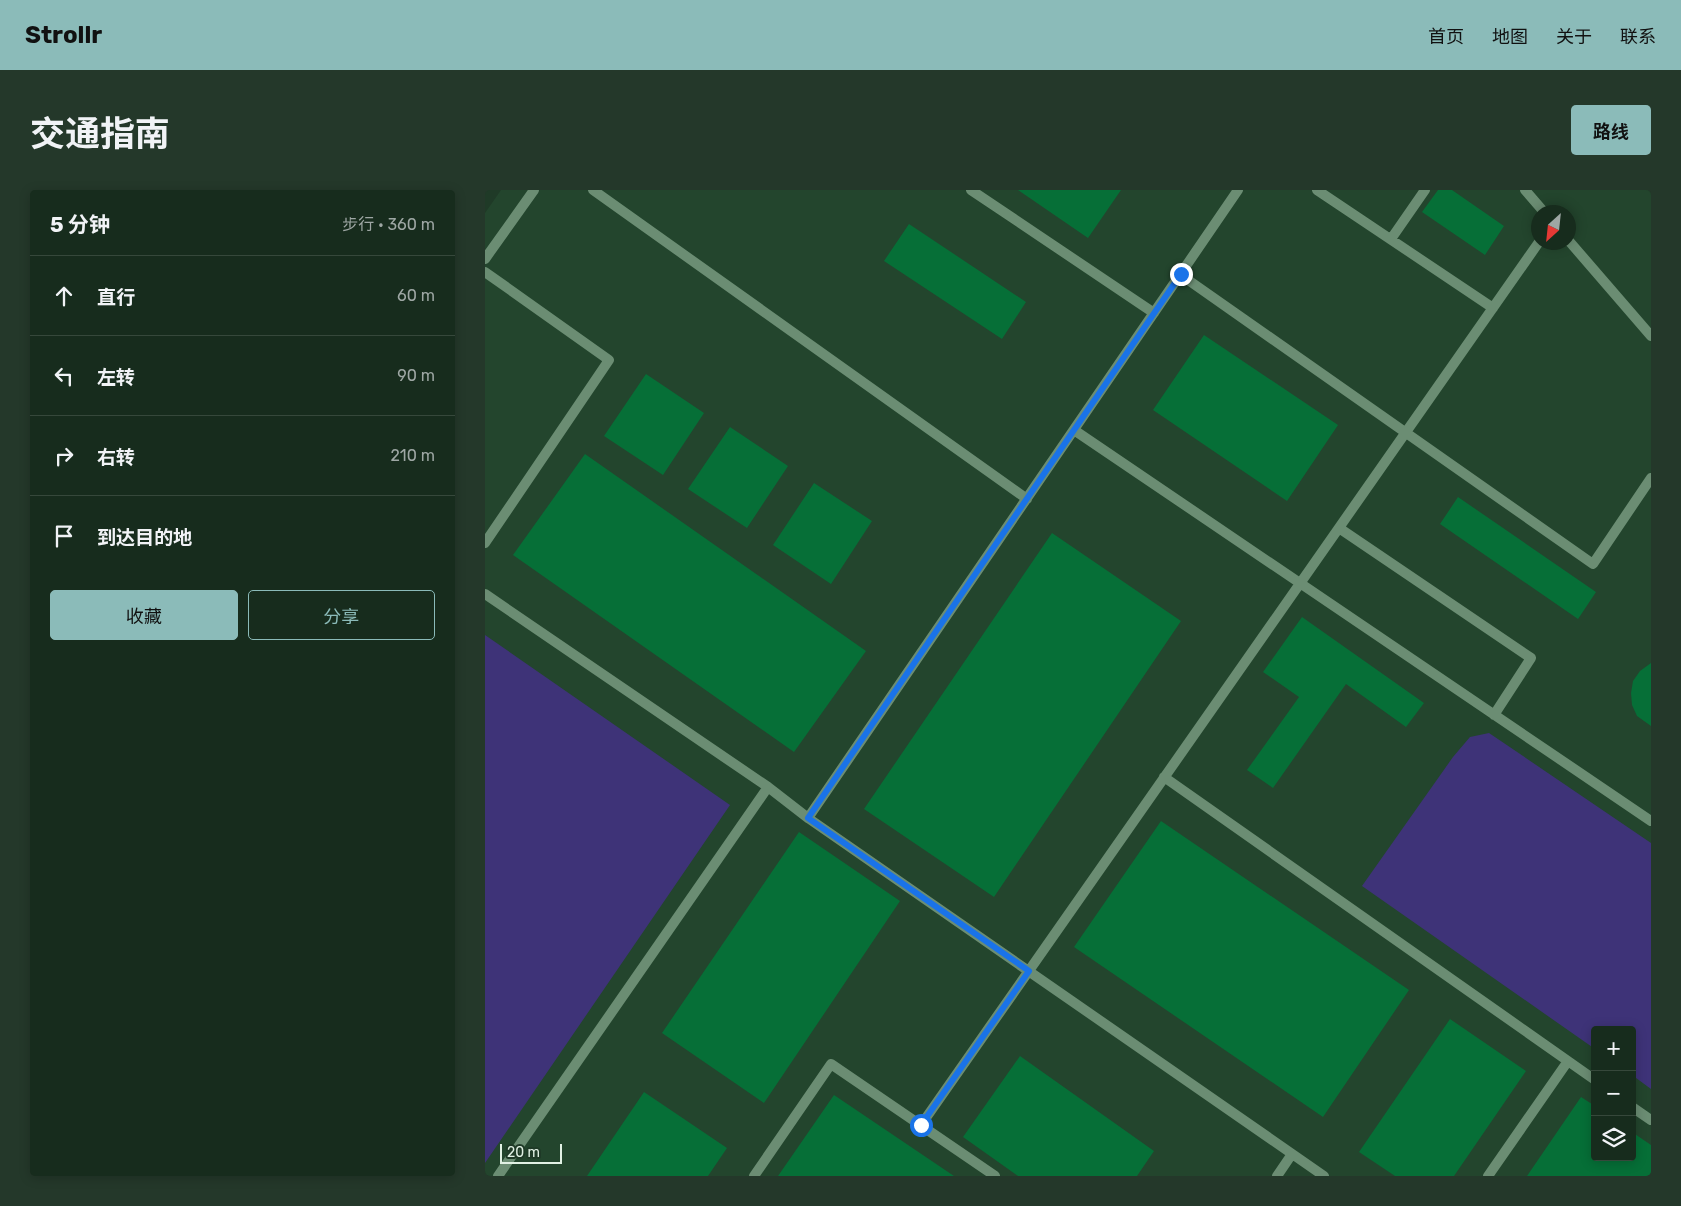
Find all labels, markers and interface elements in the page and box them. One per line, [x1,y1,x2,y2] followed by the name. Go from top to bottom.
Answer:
[25,21,102,49] text: Strollr
[1428,26,1464,48] text: 首页
[1492,26,1528,48] text: 地图
[1556,26,1592,48] text: 关于
[1620,26,1656,48] text: 联系
[1571,105,1651,155] button: 路线
[30,113,170,155] text: 交通指南
[1531,205,1576,250] north arrow
[50,212,110,237] text: 5 分钟
[342,215,435,234] text: 步行 · 360 m
[1170,263,1193,286] route end
[50,282,78,310] icon: ahead
[97,286,135,309] text: 直行
[397,286,435,305] text: 60 m
[50,362,78,390] icon: left
[97,366,135,389] text: 左转
[397,366,435,385] text: 90 m
[50,442,78,470] icon: right
[97,446,135,469] text: 右转
[390,446,435,465] text: 210 m
[50,522,78,550] icon: arrive
[97,526,192,549] text: 到达目的地
[50,590,238,640] button: 收藏
[248,590,435,640] button: 分享
[1591,1026,1636,1161] map controls
[1591,1026,1636,1071] button: +
[1591,1071,1636,1116] button: −
[910,1114,933,1137] route start
[1591,1116,1636,1161] button: layers
[500,1141,563,1164] scale bar
[507,1144,540,1161] text: 20 m

